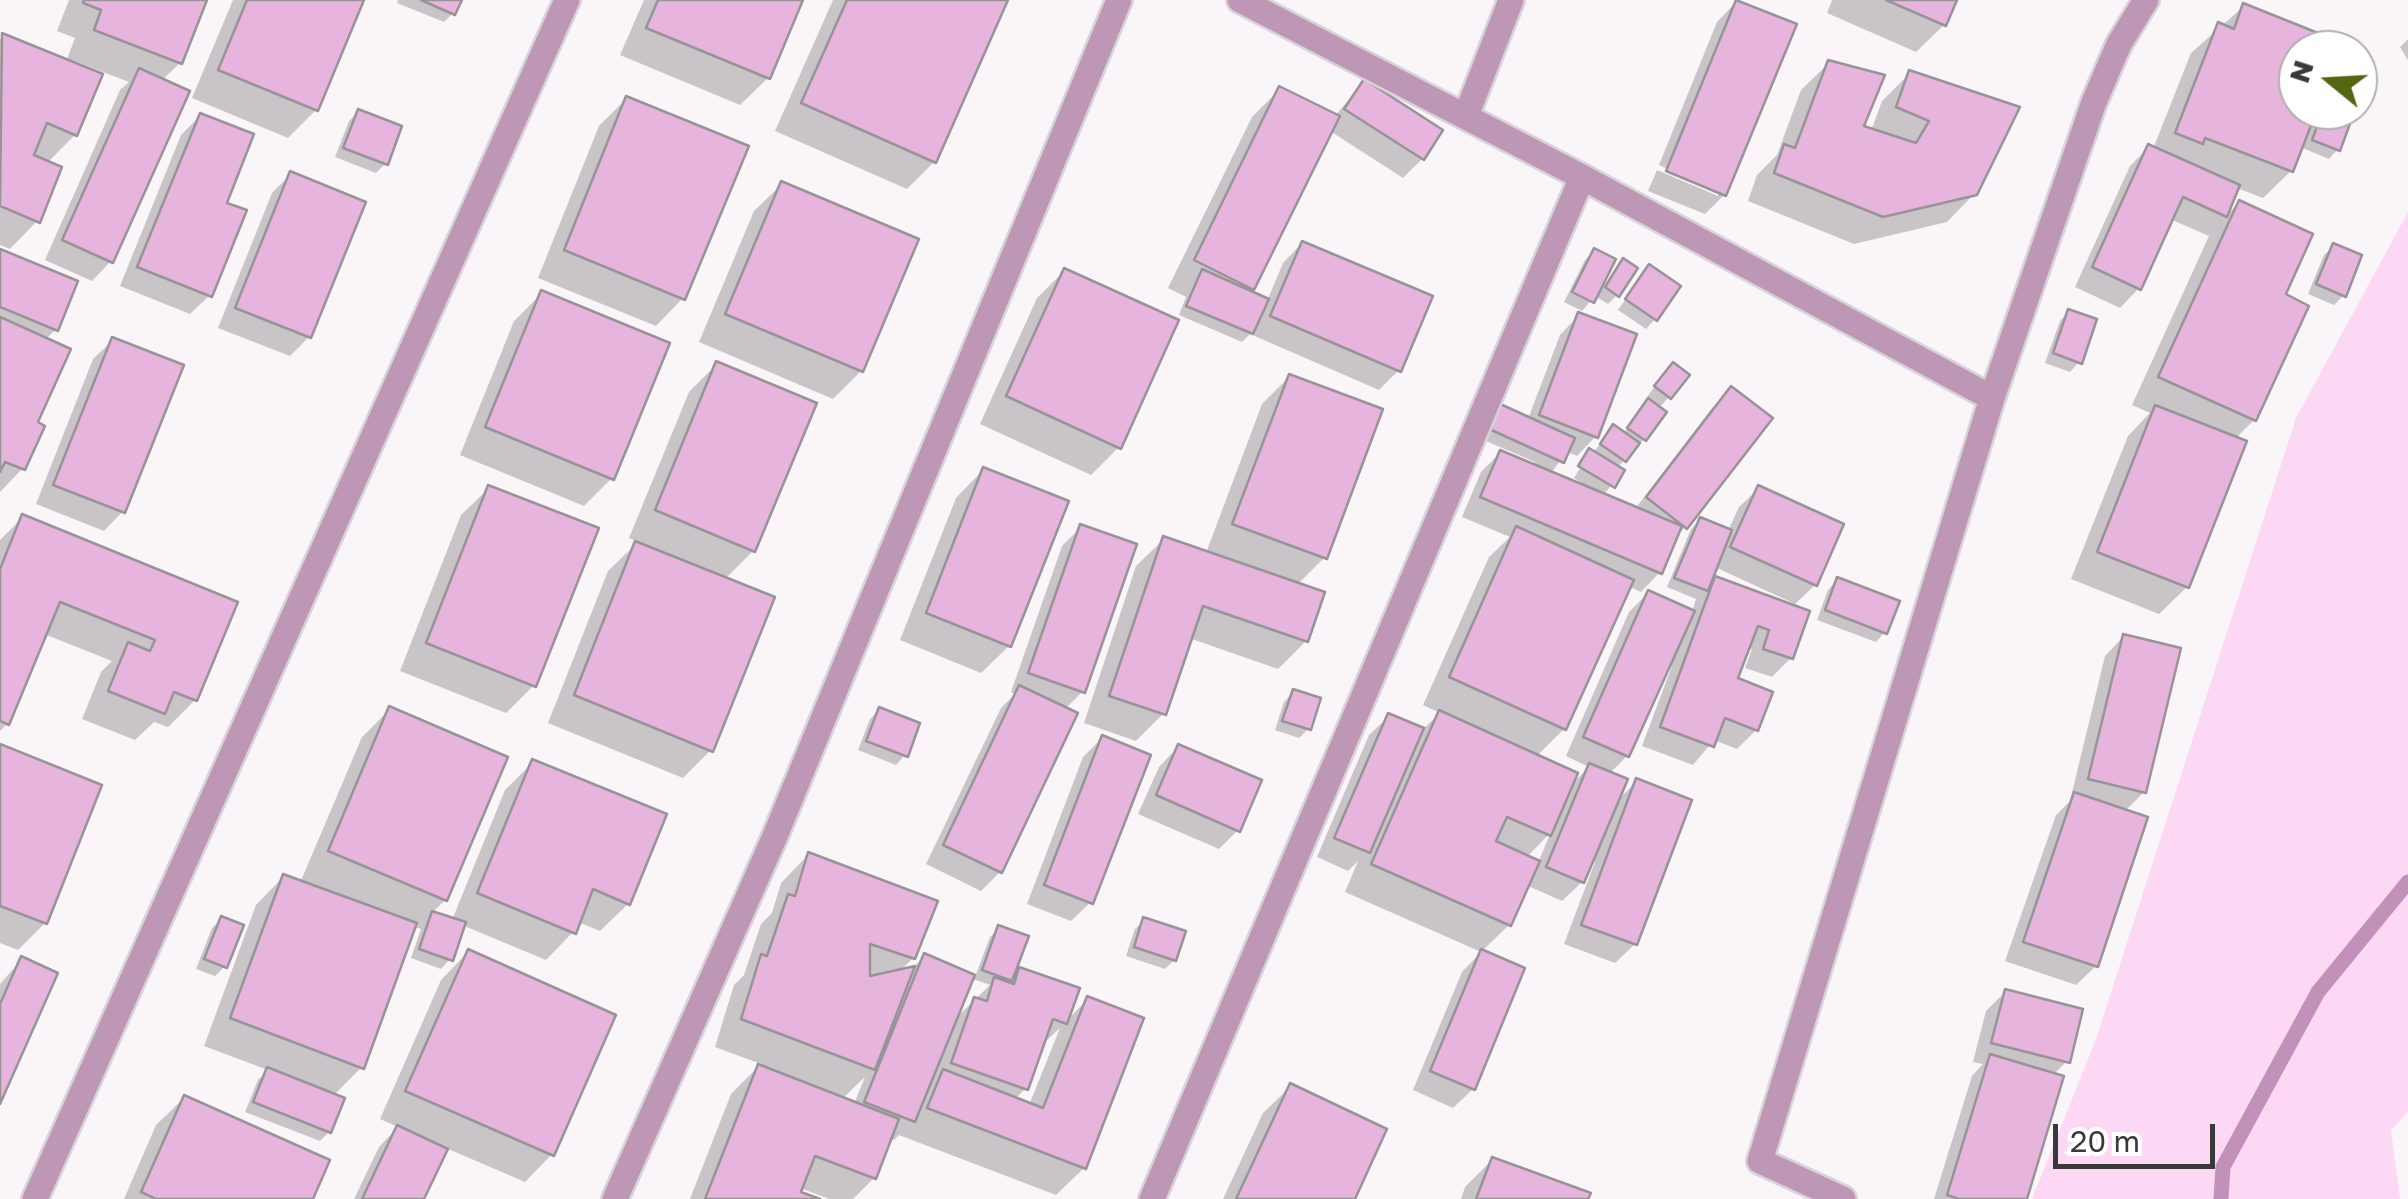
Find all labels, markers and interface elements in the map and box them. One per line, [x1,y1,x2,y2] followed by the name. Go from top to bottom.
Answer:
[2278,30,2378,130] north arrow
[2282,56,2320,86] text: N
[2058,1104,2220,1166] scale bar
[2070,1123,2140,1159] text: 20 m

